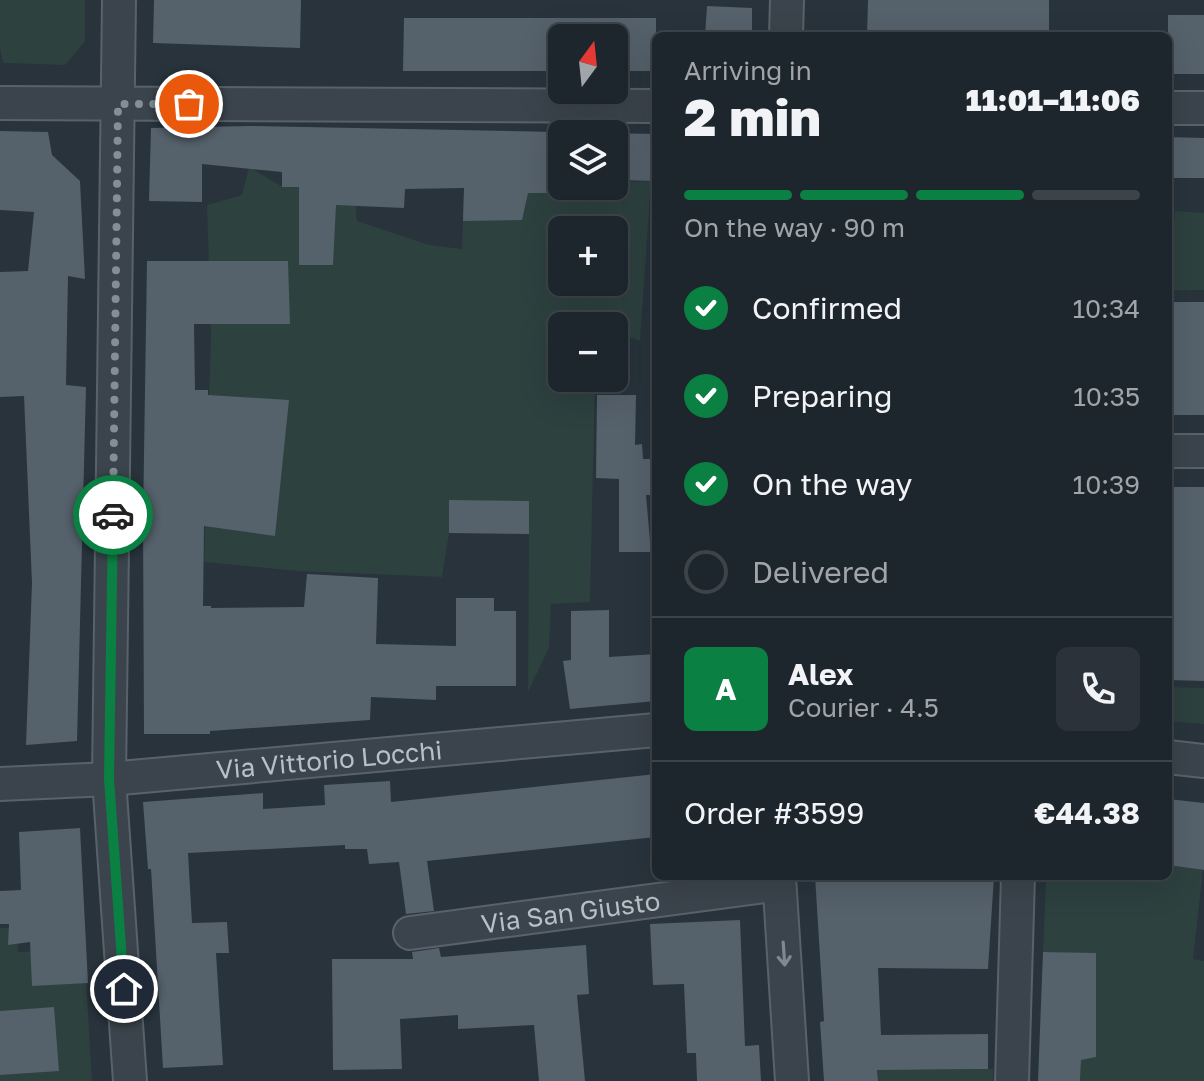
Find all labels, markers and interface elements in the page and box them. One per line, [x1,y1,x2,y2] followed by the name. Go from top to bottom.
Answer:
[548,24,628,104] north arrow
[548,24,628,392] map controls
[684,55,812,86] text: Arriving in
[155,70,223,138] pin
[167,82,211,126] icon: bag
[966,82,1140,118] text: 11:01–11:06
[684,85,821,147] text: 2 min
[548,120,628,200] button: layers
[684,212,905,243] text: On the way · 90 m
[548,216,628,296] button: +
[684,286,728,330] icon: check
[752,290,902,326] text: Confirmed
[1072,293,1140,324] text: 10:34
[548,312,628,392] button: −
[684,374,728,418] icon: check
[752,378,893,414] text: Preparing
[1073,381,1140,412] text: 10:35
[684,462,728,506] icon: check
[752,466,912,502] text: On the way
[1073,469,1140,500] text: 10:39
[73,475,153,555] courier
[91,493,135,537] icon: car
[752,554,889,590] text: Delivered
[1056,647,1140,731] button: phone
[788,656,853,692] text: Alex
[715,671,737,707] text: A
[788,692,939,723] text: Courier · 4.5
[215,734,443,785] street label: Via Vittorio Locchi
[684,795,864,831] text: Order #3599
[1034,795,1140,831] text: €44.38
[479,884,662,939] street label: Via San Giusto
[777,940,792,967] one-way arrow
[90,955,158,1023] pin
[102,967,146,1011] icon: home

